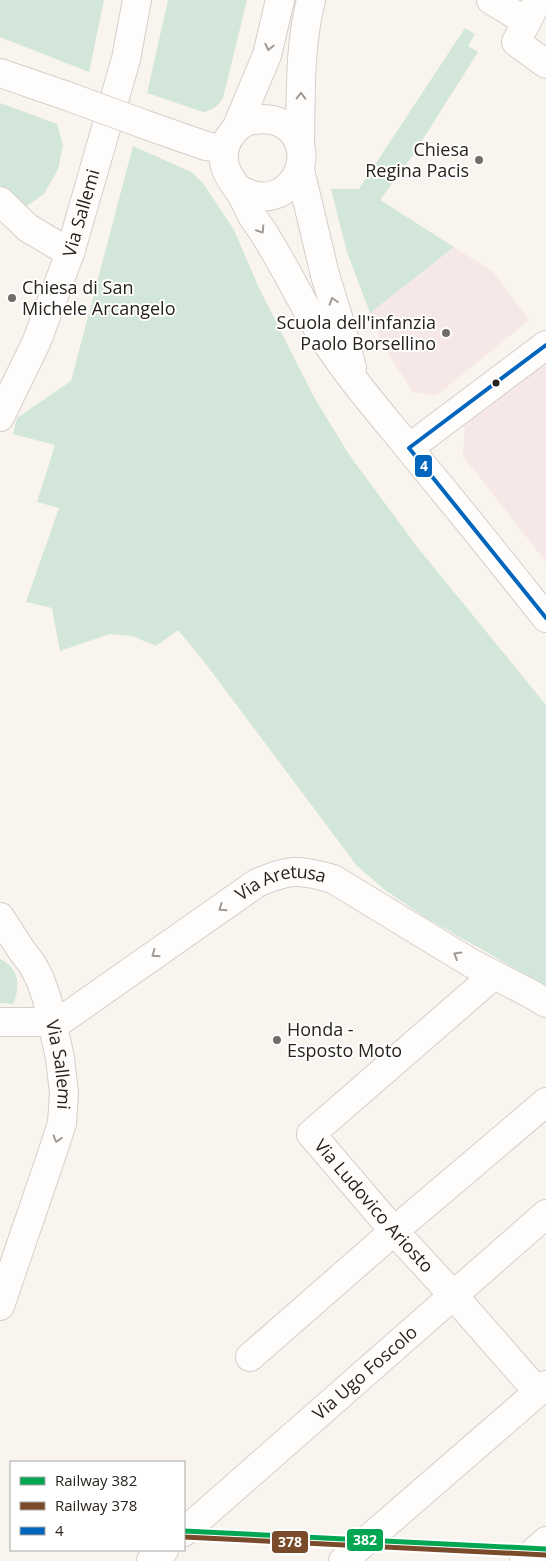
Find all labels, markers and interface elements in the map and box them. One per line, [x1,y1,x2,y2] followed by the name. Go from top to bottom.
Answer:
[264,43,275,52] one-way arrow
[295,92,306,100] one-way arrow
[365,137,469,182] place label: Chiesa Regina Pacis
[473,154,485,166] marker: Chiesa Regina Pacis
[56,166,105,260] street label: Via Sallemi
[255,224,265,233] one-way arrow
[22,275,175,320] place label: Chiesa di San Michele Arcangelo
[6,292,18,304] marker: Chiesa di San Michele Arcangelo
[329,298,339,306] one-way arrow
[277,310,436,355] place label: Scuola dell'infanzia Paolo Borsellino
[440,327,452,339] marker: Scuola dell'infanzia Paolo Borsellino
[491,378,501,388] unlabelled marker
[414,454,433,478] line badge: 4
[420,456,428,475] text: 4
[230,859,329,906] street label: Via Aretusa
[218,902,228,911] one-way arrow
[152,948,161,957] one-way arrow
[454,952,463,962] one-way arrow
[41,1017,77,1110] street label: Via Sallemi
[287,1017,402,1062] place label: Honda - Esposto Moto
[271,1034,283,1046] marker: Honda - Esposto Moto
[52,1134,62,1142] one-way arrow
[310,1134,439,1277] street label: Via Ludovico Ariosto
[307,1320,422,1425] street label: Via Ugo Foscolo
[10,1461,185,1551] legend
[55,1470,137,1490] text: Railway 382
[55,1495,137,1515] text: Railway 378
[55,1520,64,1540] text: 4
[346,1528,384,1552] line badge: 382
[271,1530,309,1554] line badge: 378
[353,1530,377,1549] text: 382
[278,1532,302,1551] text: 378

